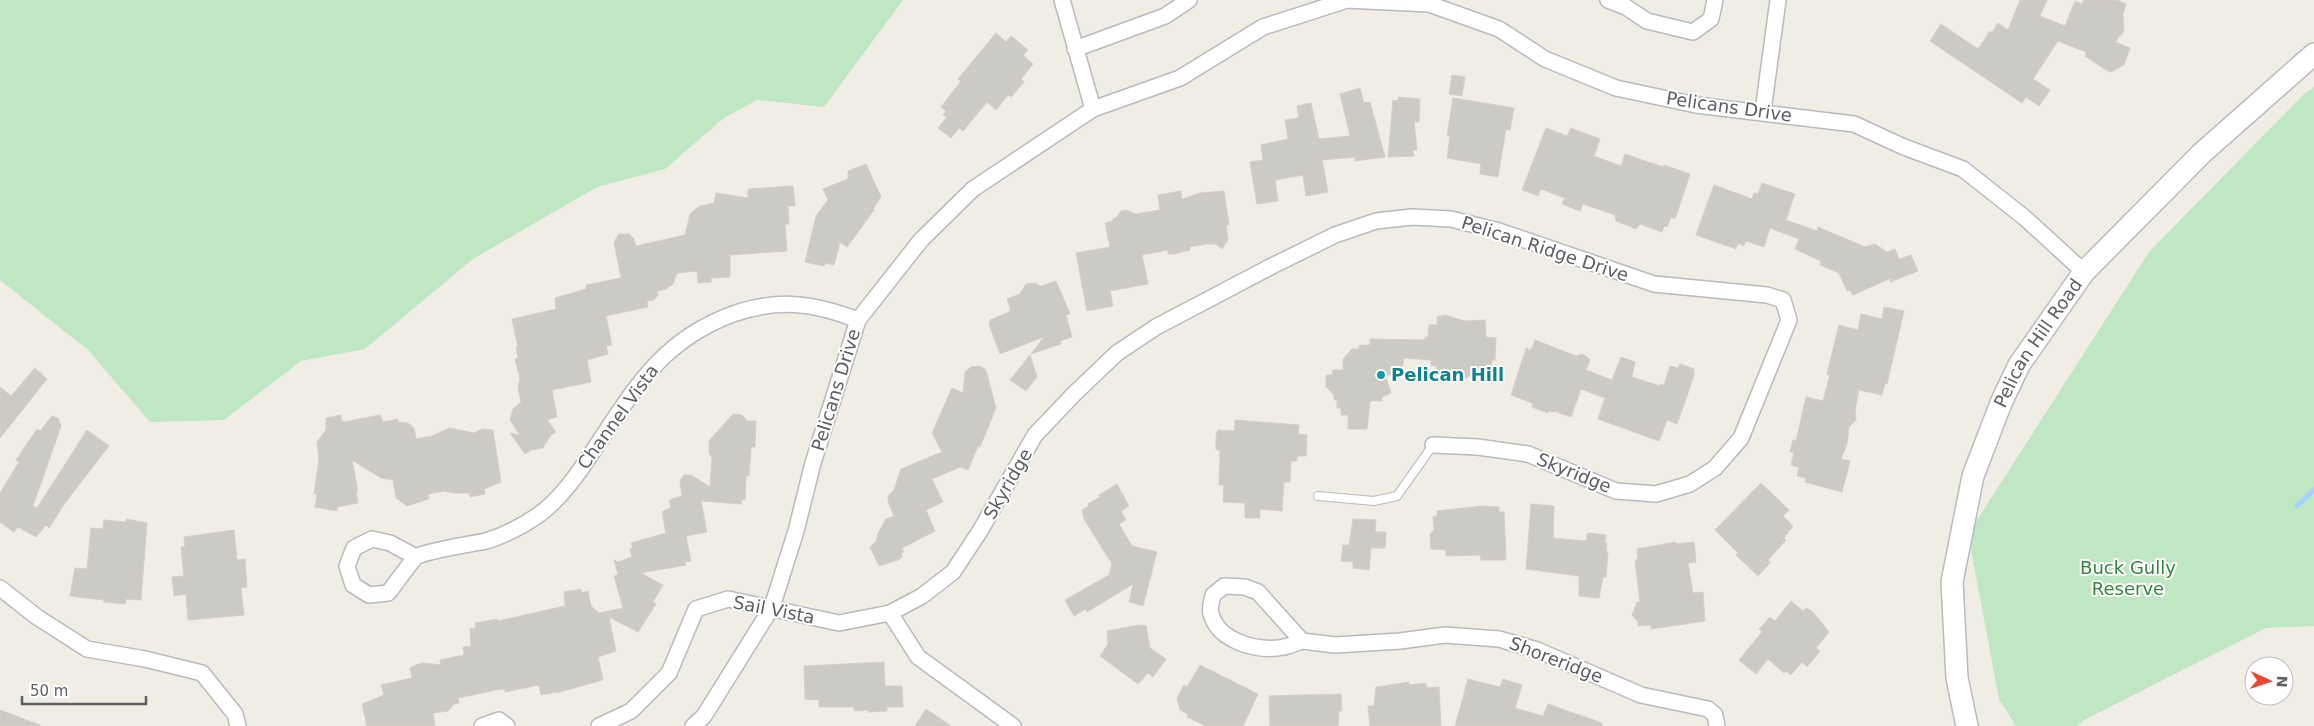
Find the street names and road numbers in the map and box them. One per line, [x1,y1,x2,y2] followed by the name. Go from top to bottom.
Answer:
[1665,87,1793,126] street label: Pelicans Drive
[1459,212,1631,285] street label: Pelican Ridge Drive
[1989,274,2086,411] street label: Pelican Hill Road
[807,326,864,454] street label: Pelicans Drive
[573,360,663,473] street label: Channel Vista
[979,445,1036,523] street label: Skyridge
[1534,448,1614,497] street label: Skyridge
[732,591,817,628] street label: Sail Vista
[1507,632,1606,687] street label: Shoreridge

